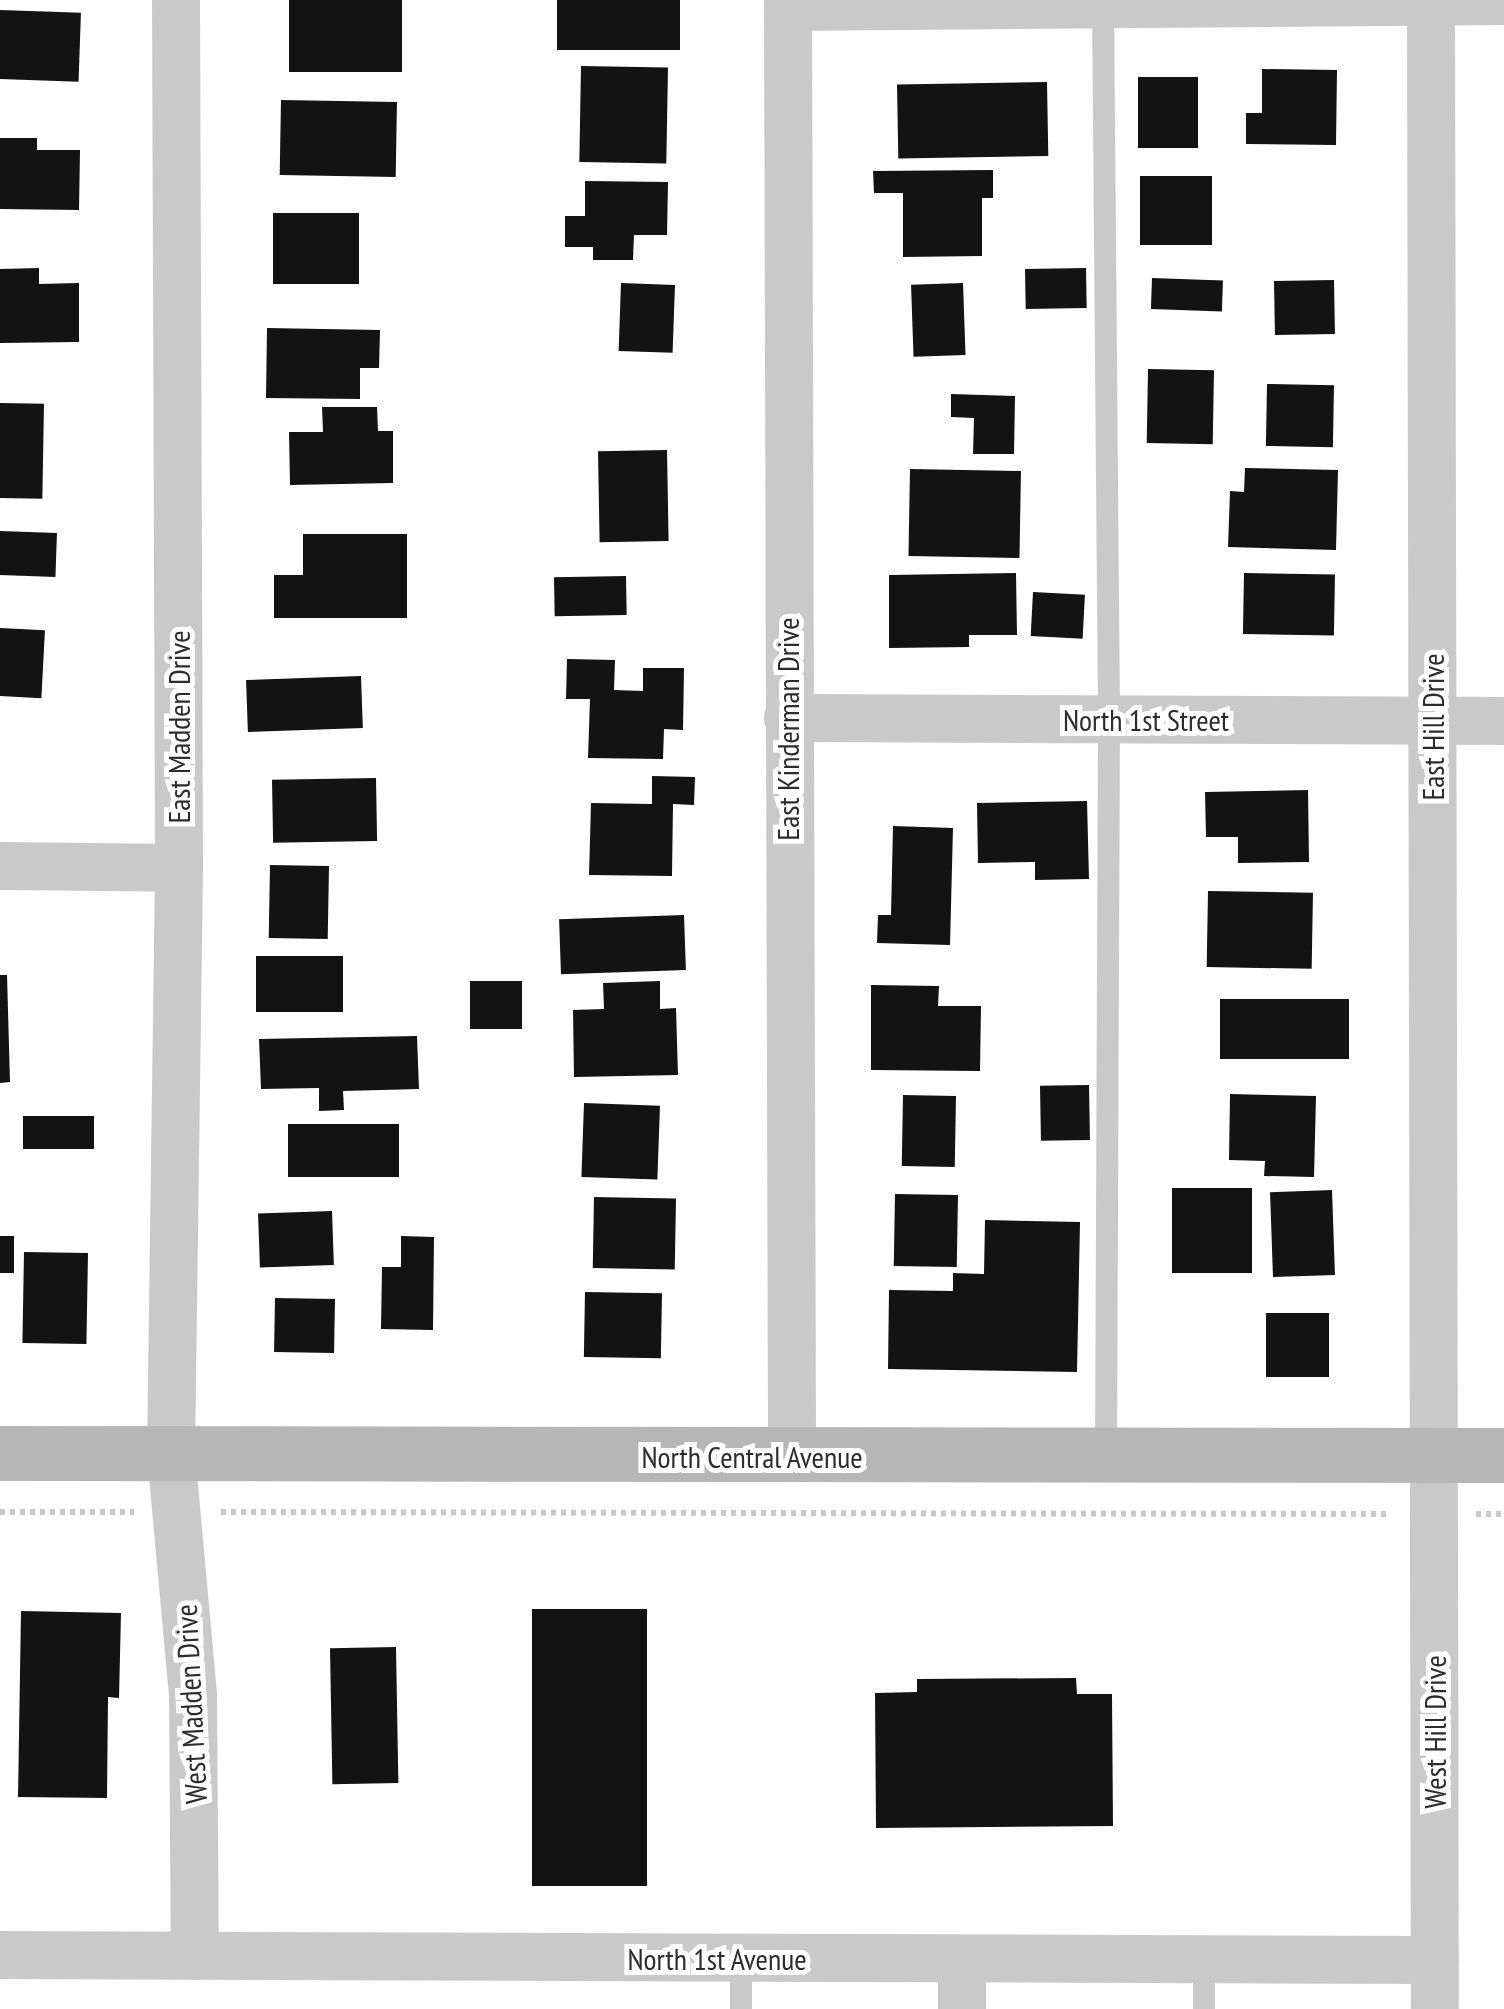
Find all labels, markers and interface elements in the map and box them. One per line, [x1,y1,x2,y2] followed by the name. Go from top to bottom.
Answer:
[770,617,806,841] street label: East Kinderman Drive
[161,630,197,824] street label: East Madden Drive
[1415,653,1451,801] street label: East Hill Drive
[1063,702,1229,738] street label: North 1st Street
[641,1439,863,1475] street label: North Central Avenue
[168,1603,214,1805] street label: West Madden Drive
[1417,1655,1453,1809] street label: West Hill Drive
[627,1941,807,1977] street label: North 1st Avenue

